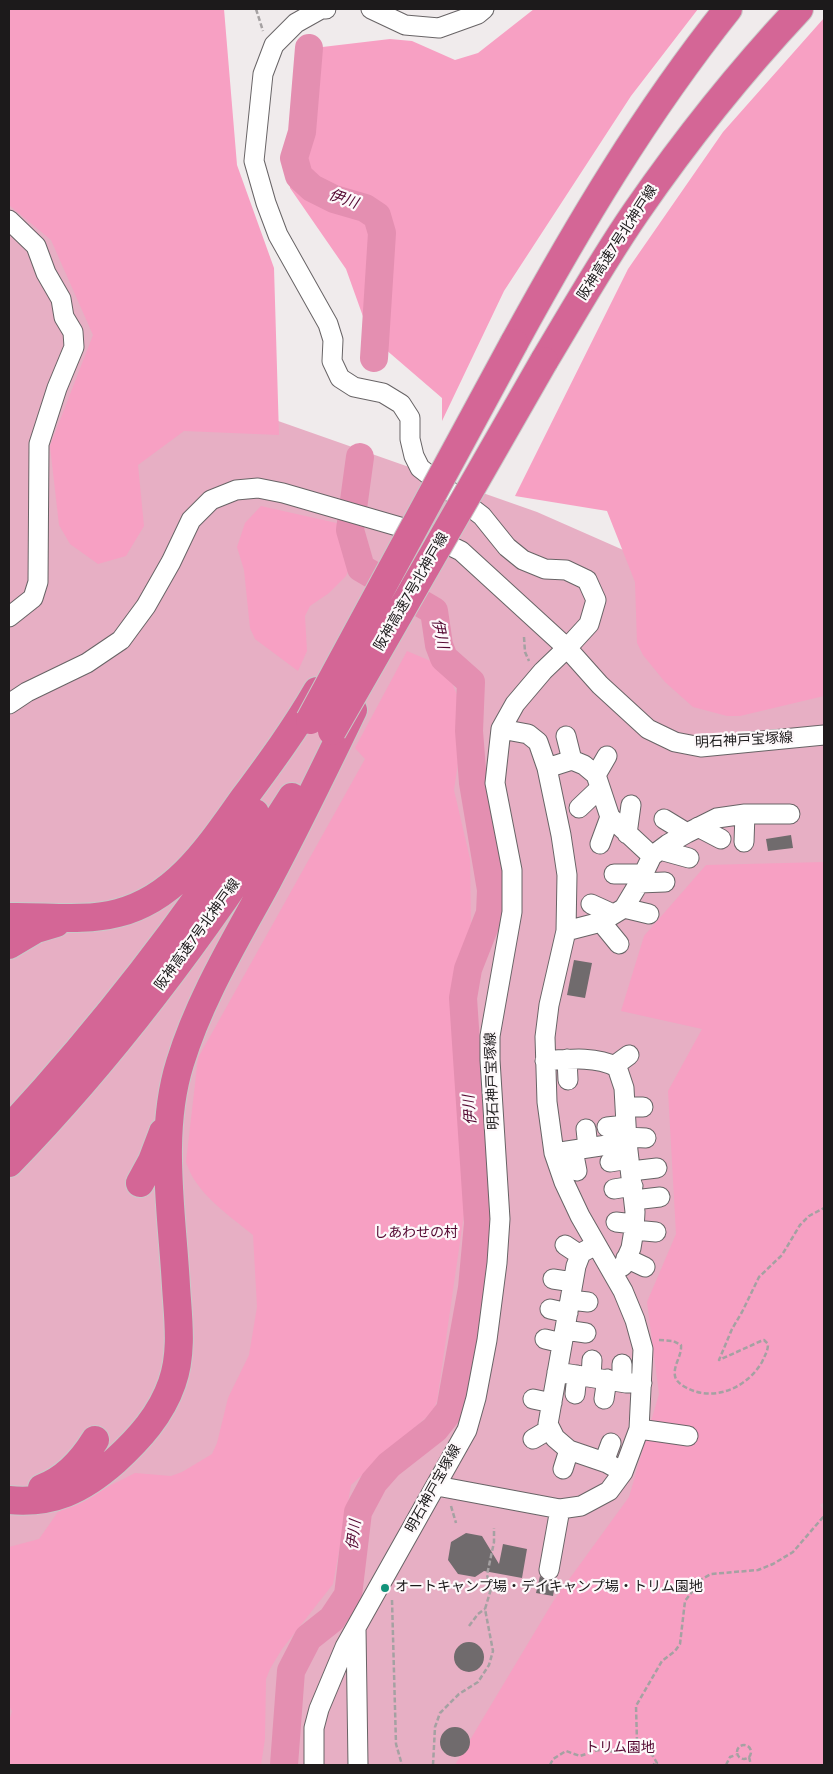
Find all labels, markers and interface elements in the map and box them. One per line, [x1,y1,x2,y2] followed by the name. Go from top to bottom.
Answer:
[575,183,661,303] street label: 阪神高速7号北神戸線
[326,187,360,213] water label: 伊川
[371,530,453,654] street label: 阪神高速7号北神戸線
[427,617,451,651] water label: 伊川
[695,730,793,752] street label: 明石神戸宝塚線
[152,876,244,994] street label: 阪神高速7号北神戸線
[483,1032,503,1130] street label: 明石神戸宝塚線
[461,1094,481,1126] water label: 伊川
[374,1226,458,1242] park label: しあわせの村
[403,1442,465,1536] street label: 明石神戸宝塚線
[344,1519,366,1551] water label: 伊川
[395,1580,703,1596] place label: オートキャンプ場・デイキャンプ場・トリム園地
[379,1582,391,1594] marker: オートキャンプ場・デイキャンプ場・トリム園地
[585,1741,655,1757] park label: トリム園地

